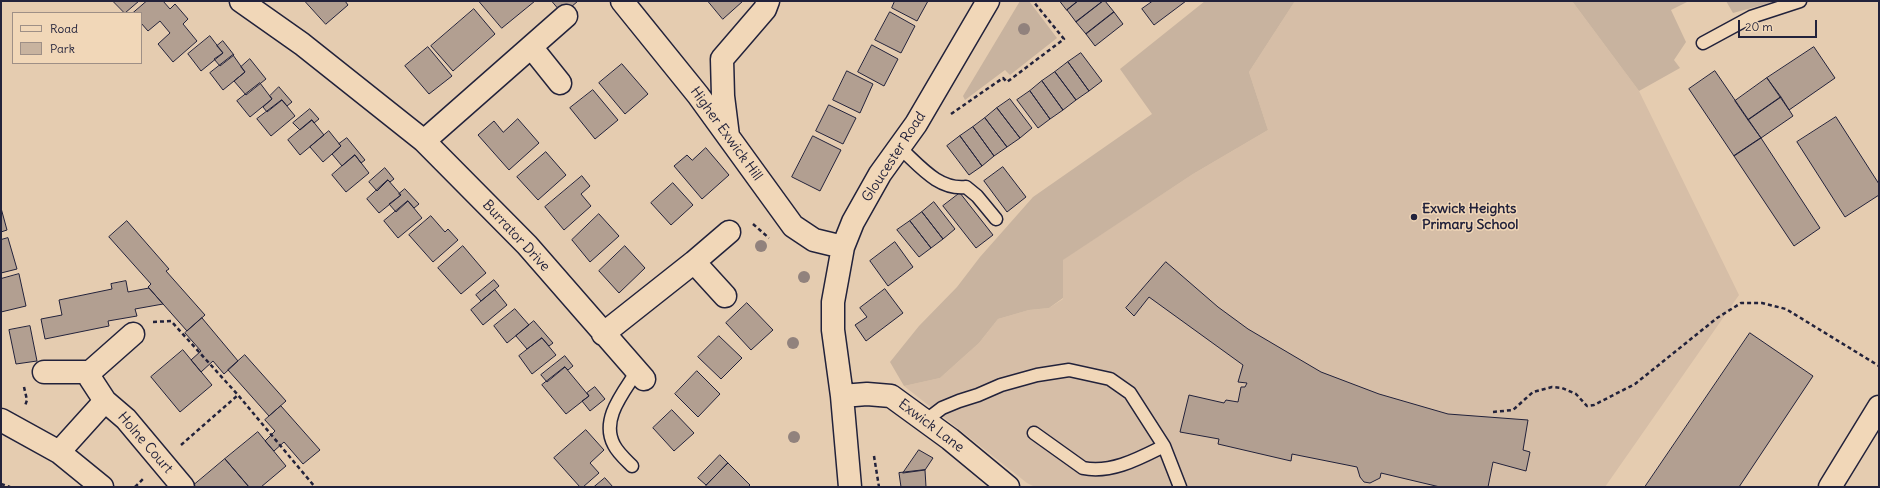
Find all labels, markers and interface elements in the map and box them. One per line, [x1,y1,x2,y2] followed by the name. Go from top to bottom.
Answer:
[12,12,142,64] legend
[1740,12,1819,38] scale bar
[1745,19,1773,34] text: 20 m
[50,21,78,36] text: Road
[50,41,75,56] text: Park
[686,84,766,184] street label: Higher Exwick Hill
[859,109,929,205] street label: Gloucester Road
[479,197,553,275] street label: Burrator Drive
[1422,201,1518,234] place label: Exwick Heights Primary School
[1409,212,1419,222] marker: Exwick Heights Primary School
[895,396,967,456] street label: Exwick Lane
[114,409,176,477] street label: Holne Court

